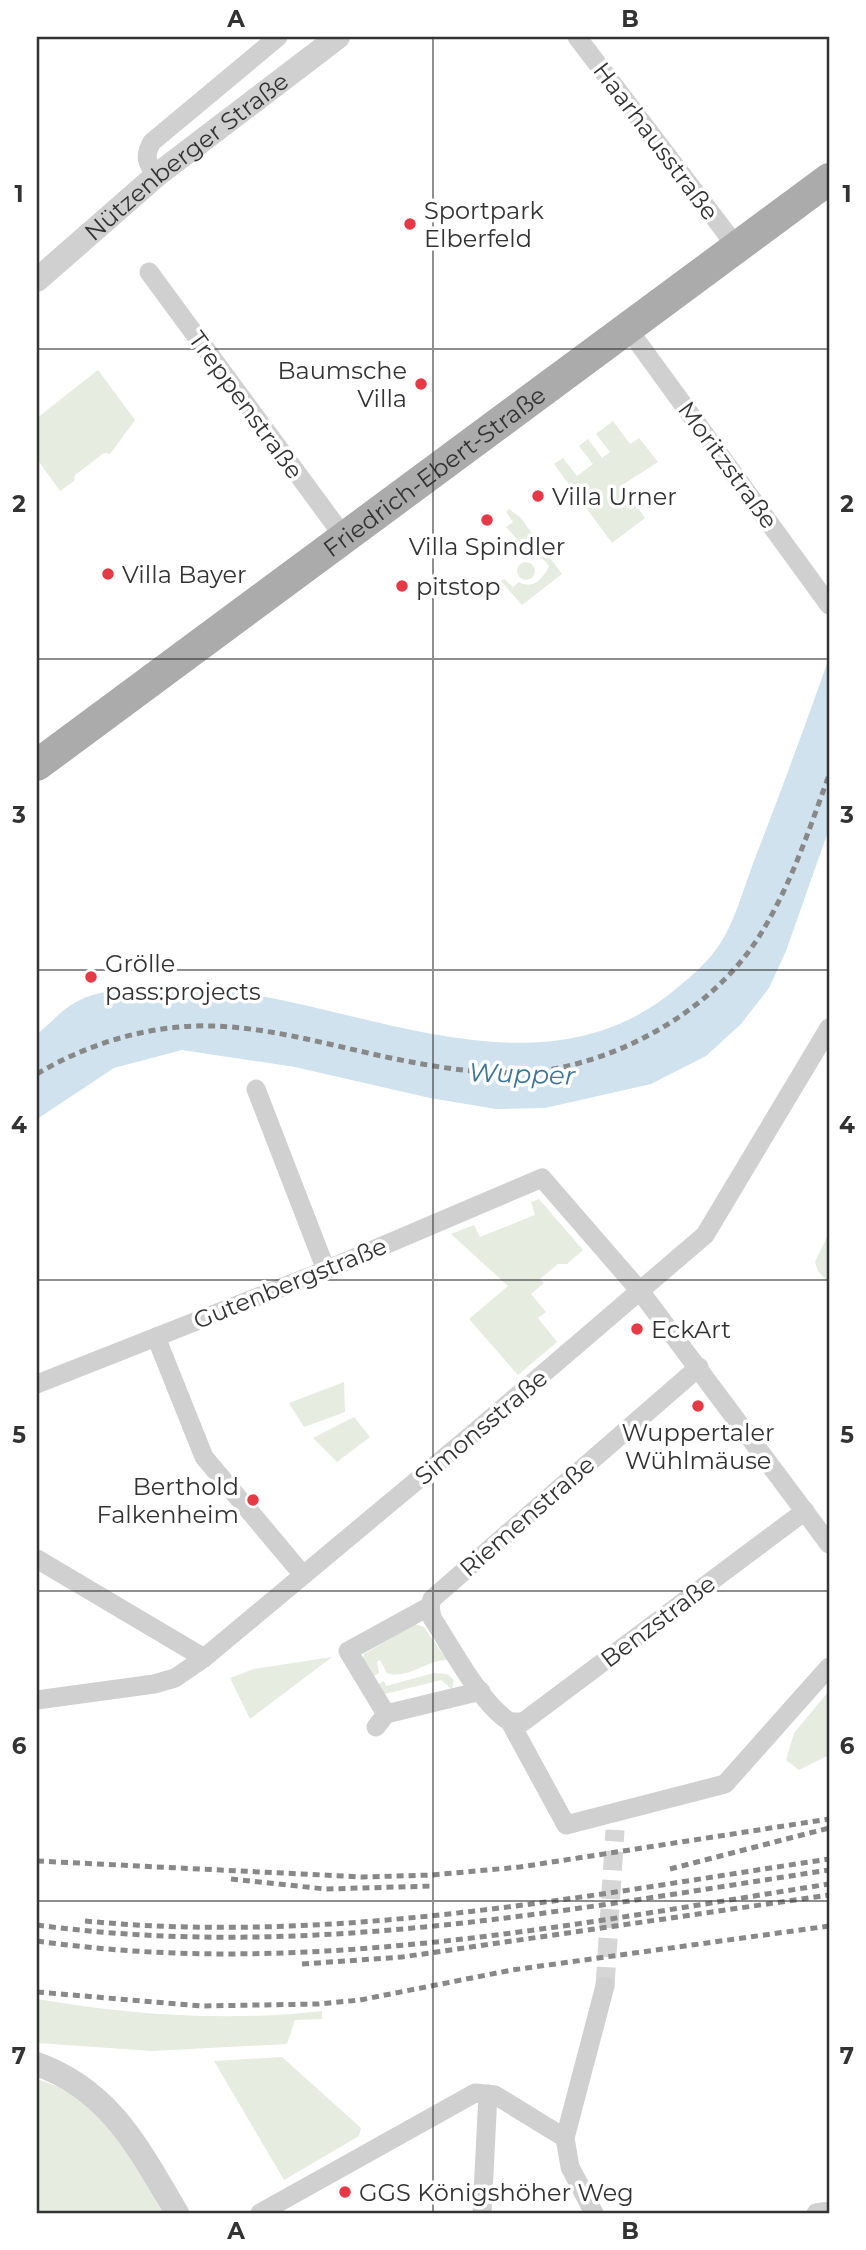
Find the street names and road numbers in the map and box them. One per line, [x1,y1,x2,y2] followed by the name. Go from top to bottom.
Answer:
[587,56,725,226] street label: Haarhausstraße
[78,66,294,246] street label: Nützenberger Straße
[183,326,309,484] street label: Treppenstraße
[317,379,551,563] street label: Friedrich-Ebert-Straße
[672,396,784,534] street label: Moritzstraße
[189,1231,391,1335] street label: Gutenbergstraße
[409,1363,553,1491] street label: Simonsstraße
[454,1450,600,1582] street label: Riemenstraße
[595,1569,721,1673] street label: Benzstraße

